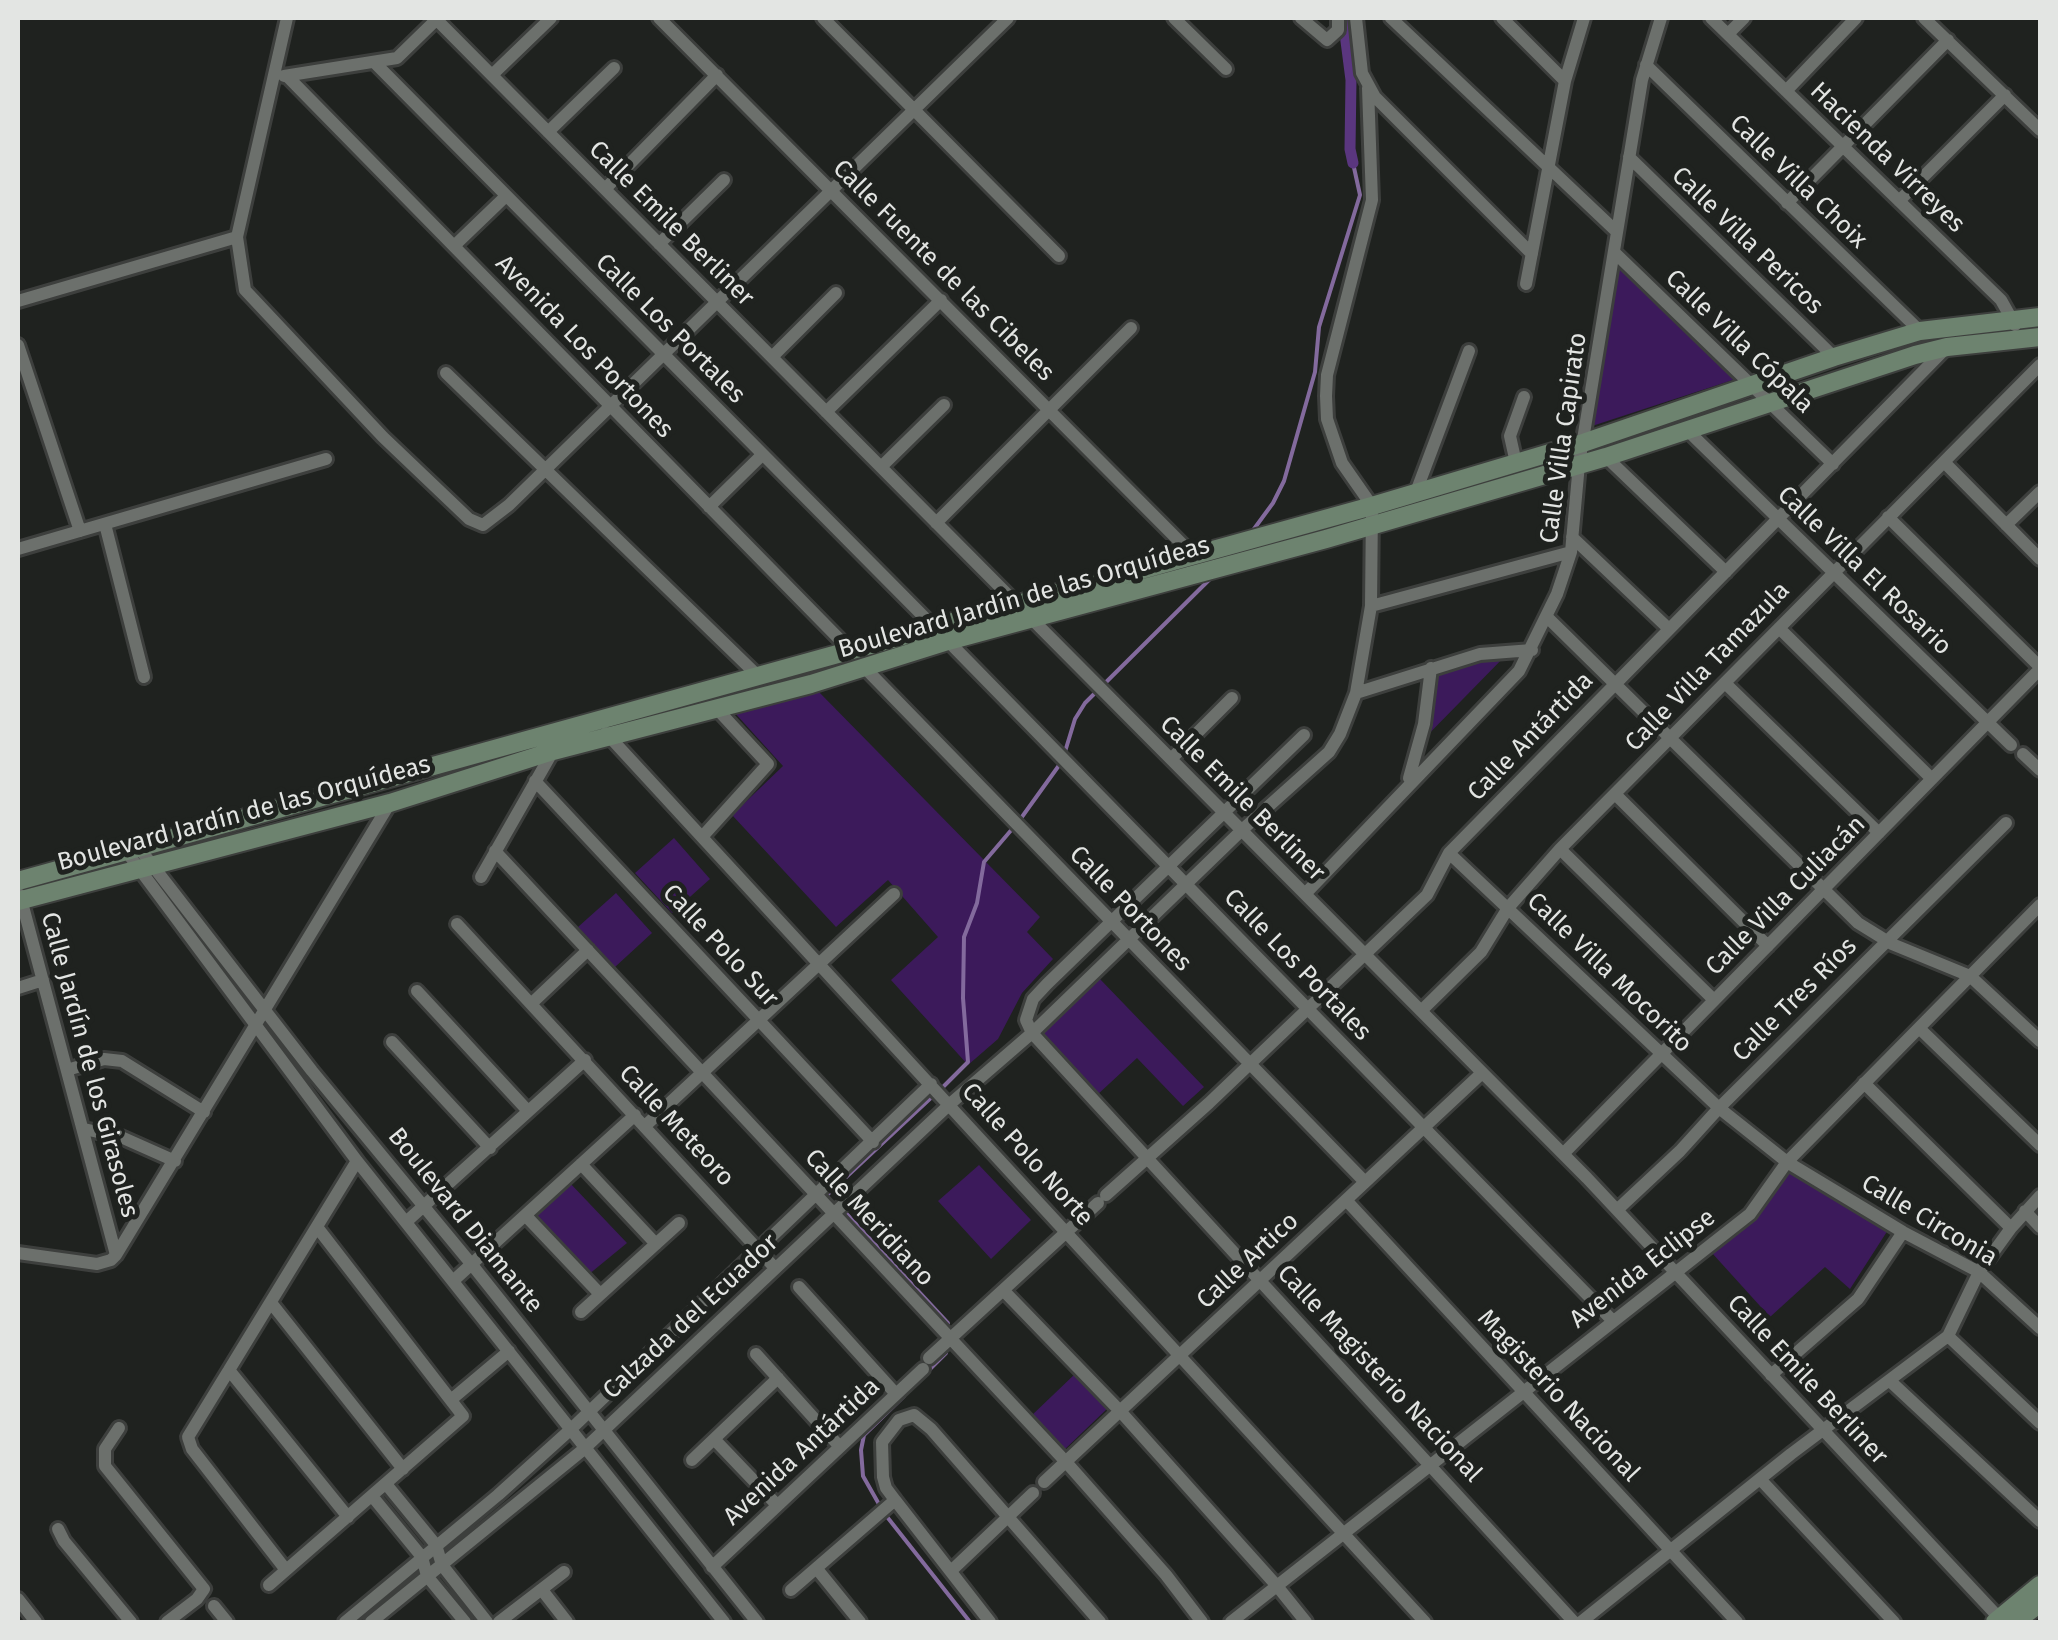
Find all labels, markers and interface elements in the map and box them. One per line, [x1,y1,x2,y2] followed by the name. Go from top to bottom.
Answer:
[1803,77,1971,239] street label: Hacienda Virreyes
[1723,109,1873,255] street label: Calle Villa Choix
[582,135,760,313] street label: Calle Emile Berliner
[826,154,1060,388] street label: Calle Fuente de las Cibeles
[1665,161,1829,321] street label: Calle Villa Pericos
[589,248,751,410] street label: Calle Los Portales
[489,249,679,445] street label: Avenida Los Portones
[1659,264,1819,420] street label: Calle Villa Cópala
[1534,331,1594,545] street label: Calle Villa Capirato
[1771,480,1957,662] street label: Calle Villa El Rosario
[835,531,1213,665] street label: Boulevard Jardín de las Orquídeas
[1619,576,1797,758] street label: Calle Villa Tamazula
[1462,666,1600,808] street label: Calle Antártida
[1153,710,1331,888] street label: Calle Emile Berliner
[54,750,434,878] street label: Boulevard Jardín de las Orquídeas
[1700,810,1872,982] street label: Calle Villa Culiacán
[1063,840,1197,978] street label: Calle Portones
[656,879,784,1013] street label: Calle Polo Sur
[1217,883,1377,1047] street label: Calle Los Portales
[1520,887,1698,1059] street label: Calle Villa Mocorito
[34,909,144,1221] street label: Calle Jardín de los Girasoles
[1727,932,1863,1068] street label: Calle Tres Ríos
[612,1059,740,1193] street label: Calle Meteoro
[955,1077,1099,1233] street label: Calle Polo Norte
[381,1122,549,1320] street label: Boulevard Diamante
[798,1143,940,1293] street label: Calle Meridiano
[1856,1169,2002,1273] street label: Calle Circonia
[1564,1203,1722,1335] street label: Avenida Eclipse
[1191,1206,1305,1316] street label: Calle Artico
[597,1228,785,1406] street label: Calzada del Ecuador
[1270,1259,1488,1489] street label: Calle Magisterio Nacional
[1720,1289,1894,1471] street label: Calle Emile Berliner
[1471,1304,1645,1488] street label: Magisterio Nacional
[718,1372,886,1532] street label: Avenida Antártida

